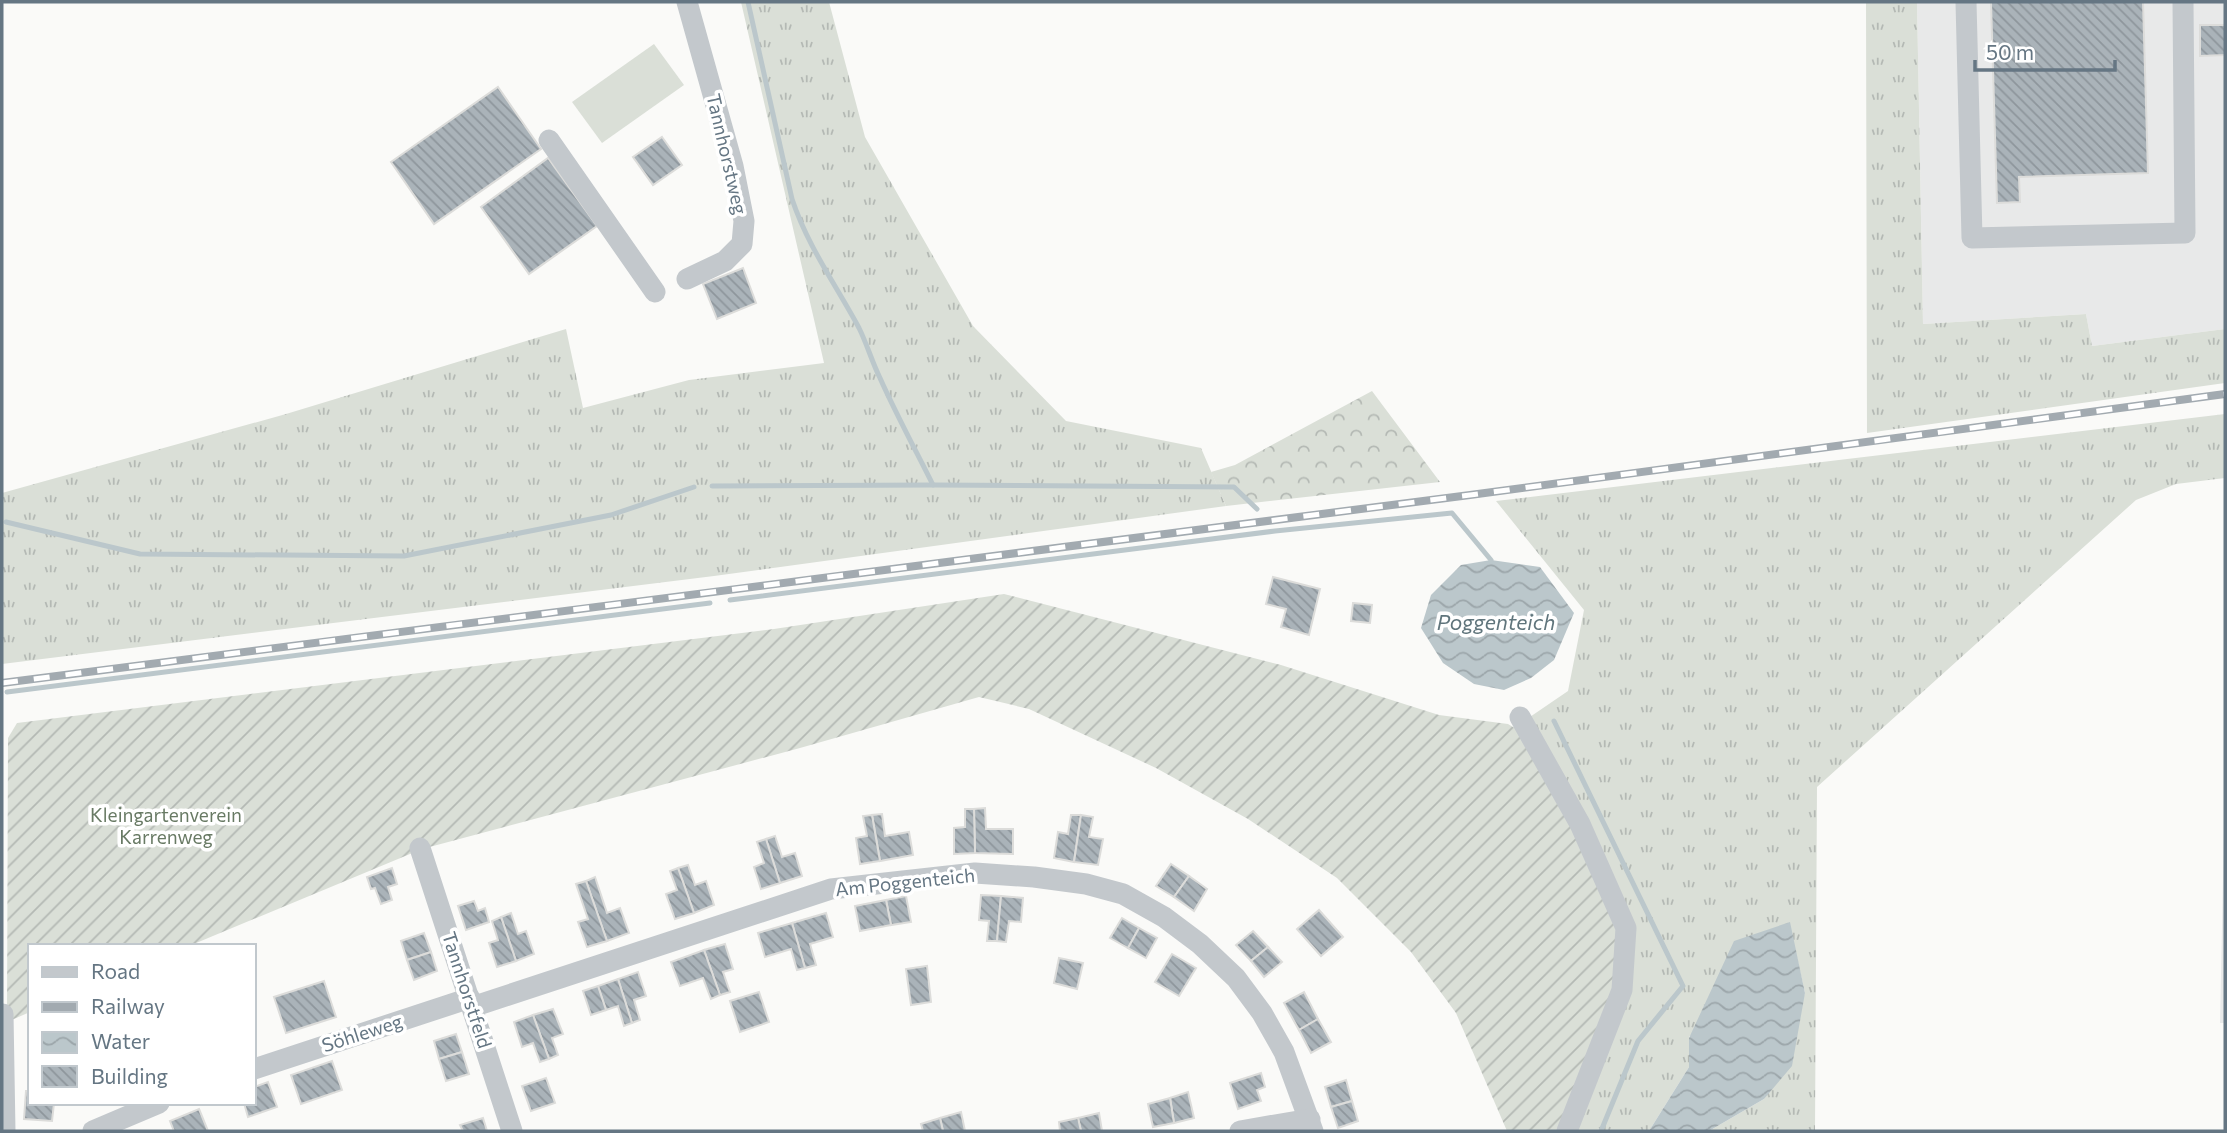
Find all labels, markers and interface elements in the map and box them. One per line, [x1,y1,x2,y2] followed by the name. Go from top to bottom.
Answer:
[1975,28,2115,72] scale bar
[1986,39,2034,64] text: 50 m
[702,91,753,217] street label: Tannhorstweg
[1437,609,1555,634] water label: Poggenteich
[90,803,242,848] park label: Kleingartenverein Karrenweg
[834,863,976,900] street label: Am Poggenteich
[438,929,497,1051] street label: Tannhorstfeld
[28,944,256,1105] legend
[91,958,140,983] text: Road
[91,993,165,1018] text: Railway
[319,1009,405,1056] street label: Söhleweg
[91,1028,150,1053] text: Water
[91,1063,168,1088] text: Building

